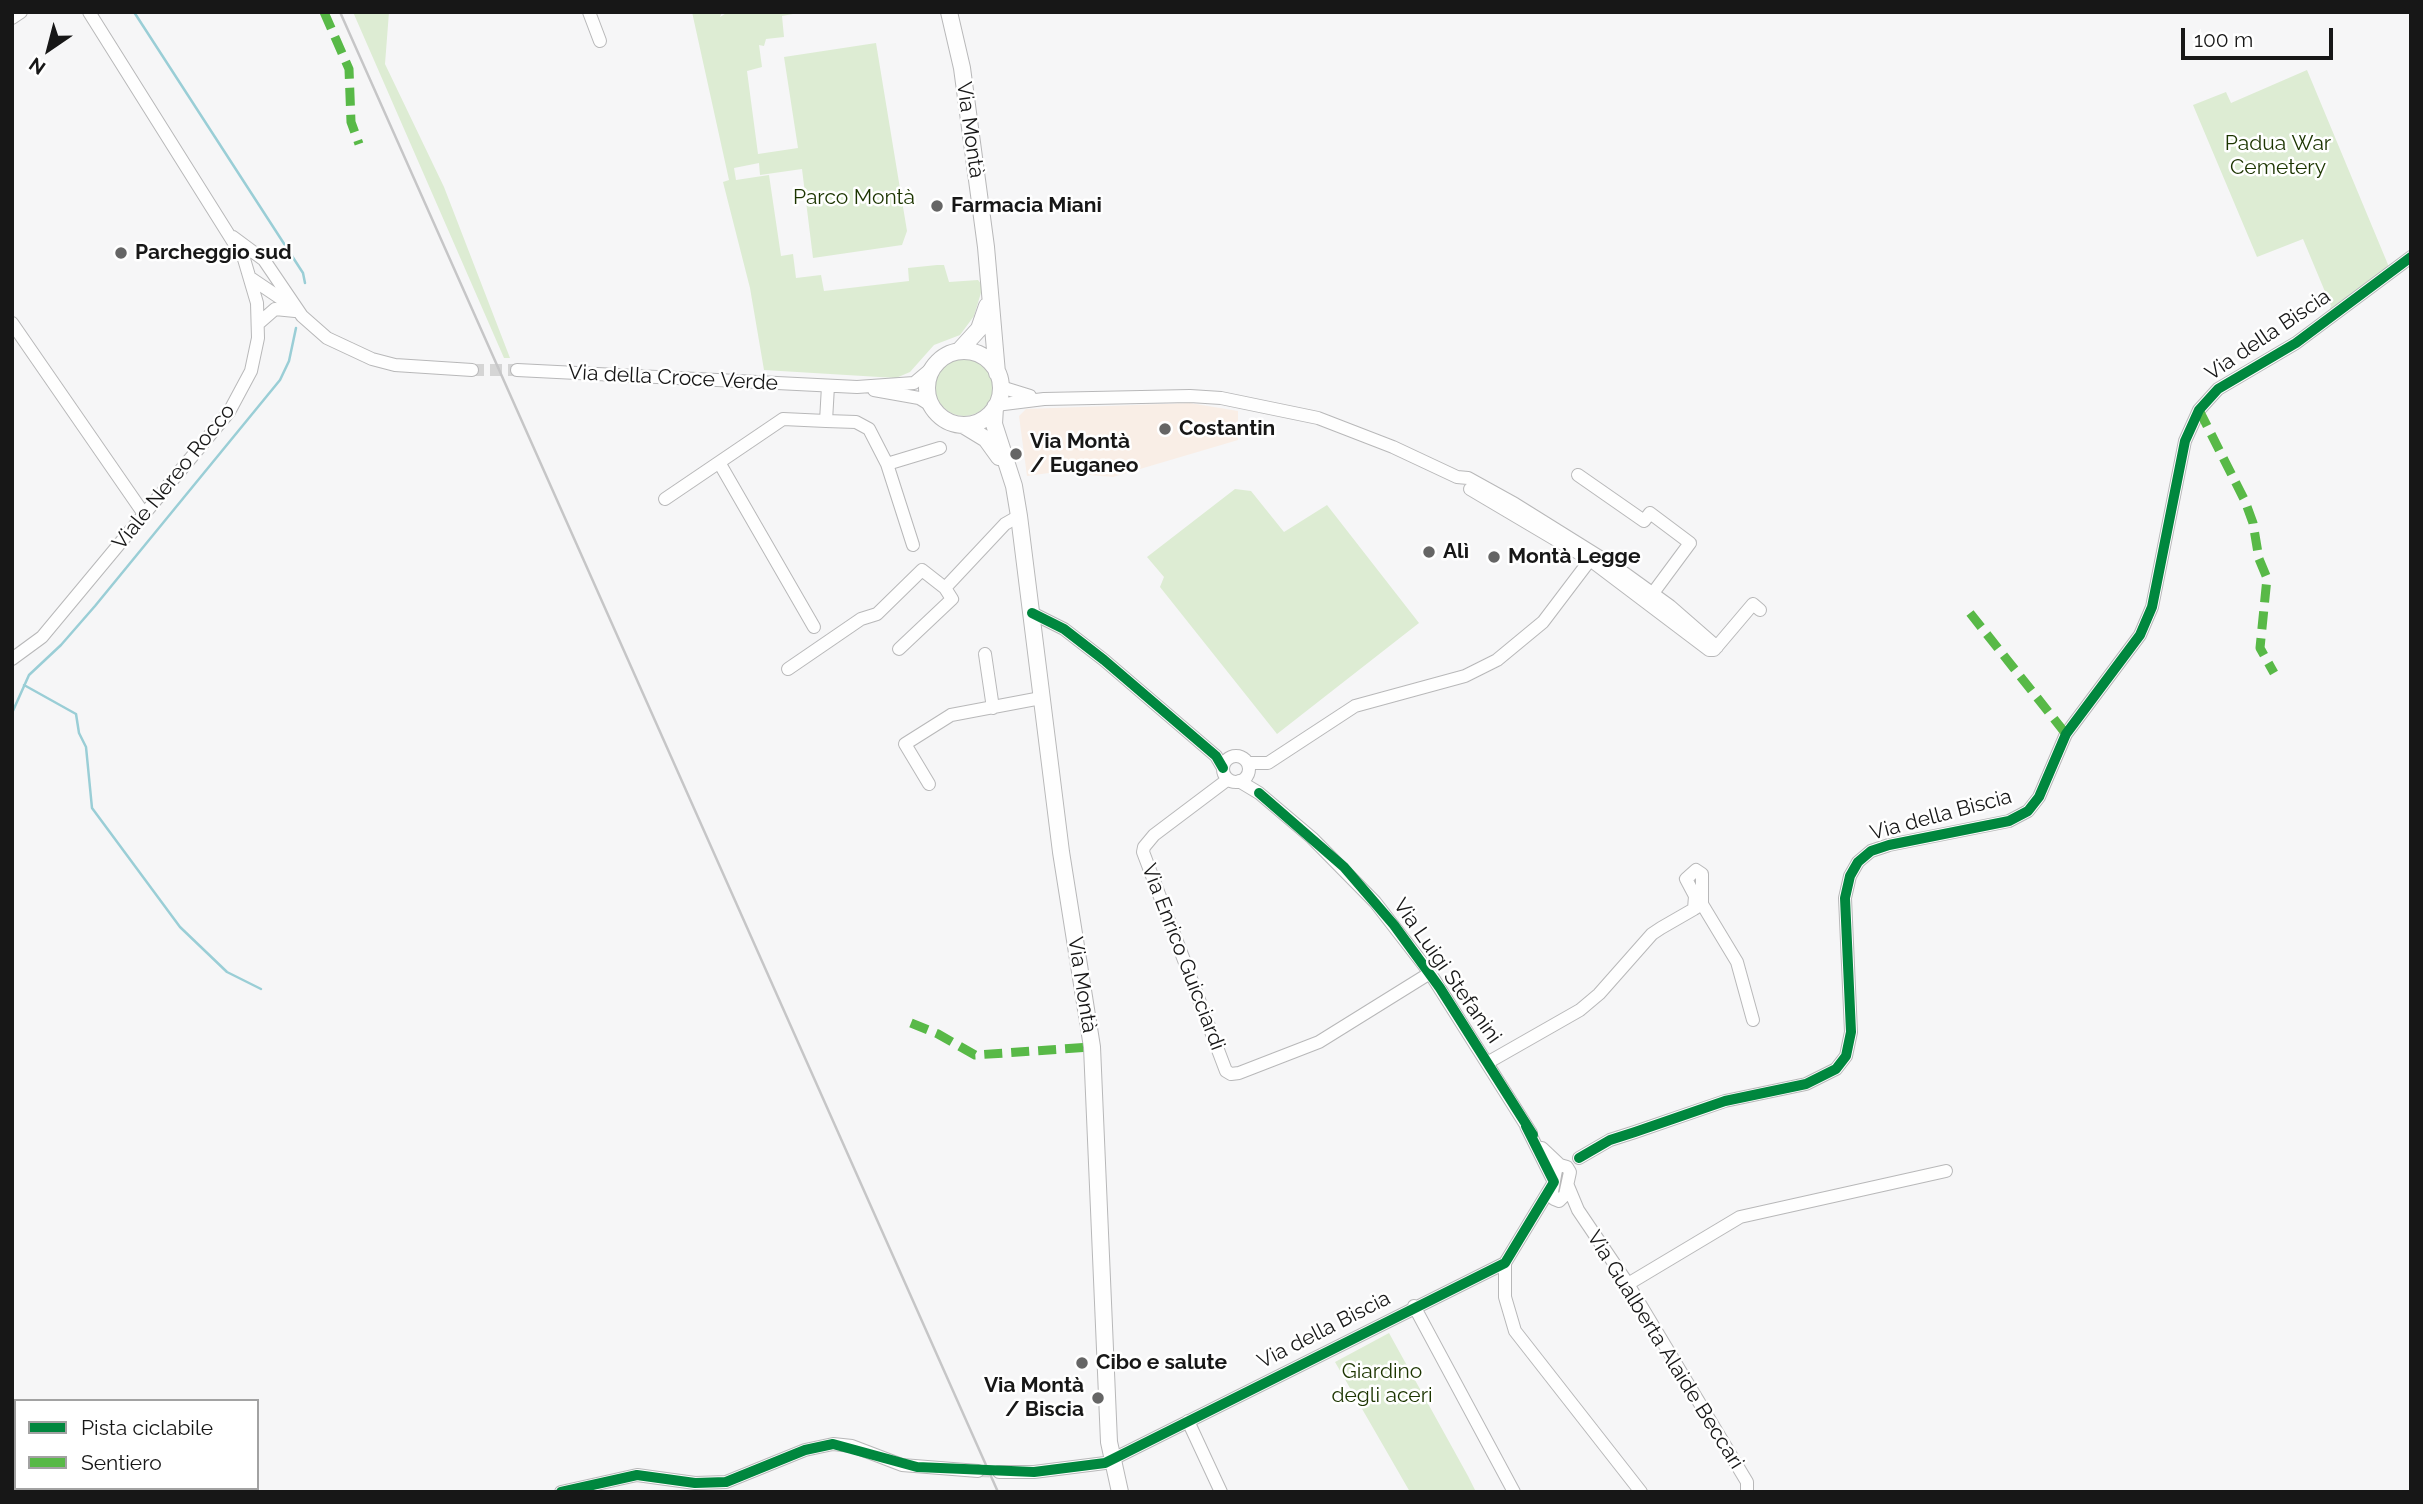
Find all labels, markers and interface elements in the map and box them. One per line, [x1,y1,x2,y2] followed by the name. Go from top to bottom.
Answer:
[14,14,84,84] north arrow
[2185,14,2337,58] scale bar
[2194,27,2253,52] text: 100 m
[25,53,49,79] text: N
[951,80,989,180] street label: Via Montà
[2225,131,2331,181] park label: Padua War Cemetery
[793,185,915,211] park label: Parco Montà
[951,193,1102,219] place label: Farmacia Miani
[929,198,945,214] marker: Farmacia Miani
[135,240,292,266] place label: Parcheggio sud
[113,245,129,261] marker: Parcheggio sud
[2201,284,2335,386] street label: Via della Biscia
[568,360,778,396] street label: Via della Croce Verde
[107,399,241,555] street label: Viale Nereo Rocco
[1179,416,1275,442] place label: Costantin
[1157,421,1173,437] marker: Costantin
[1030,429,1139,479] place label: Via Montà / Euganeo
[1008,446,1024,462] marker: Via Montà / Euganeo
[1443,539,1469,565] place label: Alì
[1421,544,1437,560] marker: Alì
[1508,544,1640,570] place label: Montà Legge
[1486,549,1502,565] marker: Montà Legge
[1867,784,2015,846] street label: Via della Biscia
[1136,860,1230,1054] street label: Via Enrico Guicciardi
[1388,894,1506,1048] street label: Via Luigi Stefanini
[1062,935,1102,1035] street label: Via Montà
[1581,1226,1749,1474] street label: Via Gualberta Alaide Beccari
[1253,1286,1395,1374] street label: Via della Biscia
[1096,1350,1227,1376] place label: Cibo e salute
[1074,1355,1090,1371] marker: Cibo e salute
[1331,1359,1433,1409] park label: Giardino degli aceri
[984,1373,1084,1423] place label: Via Montà / Biscia
[1090,1390,1106,1406] marker: Via Montà / Biscia
[14,1399,259,1490] legend
[81,1415,213,1440] text: Pista ciclabile
[81,1450,162,1475] text: Sentiero

